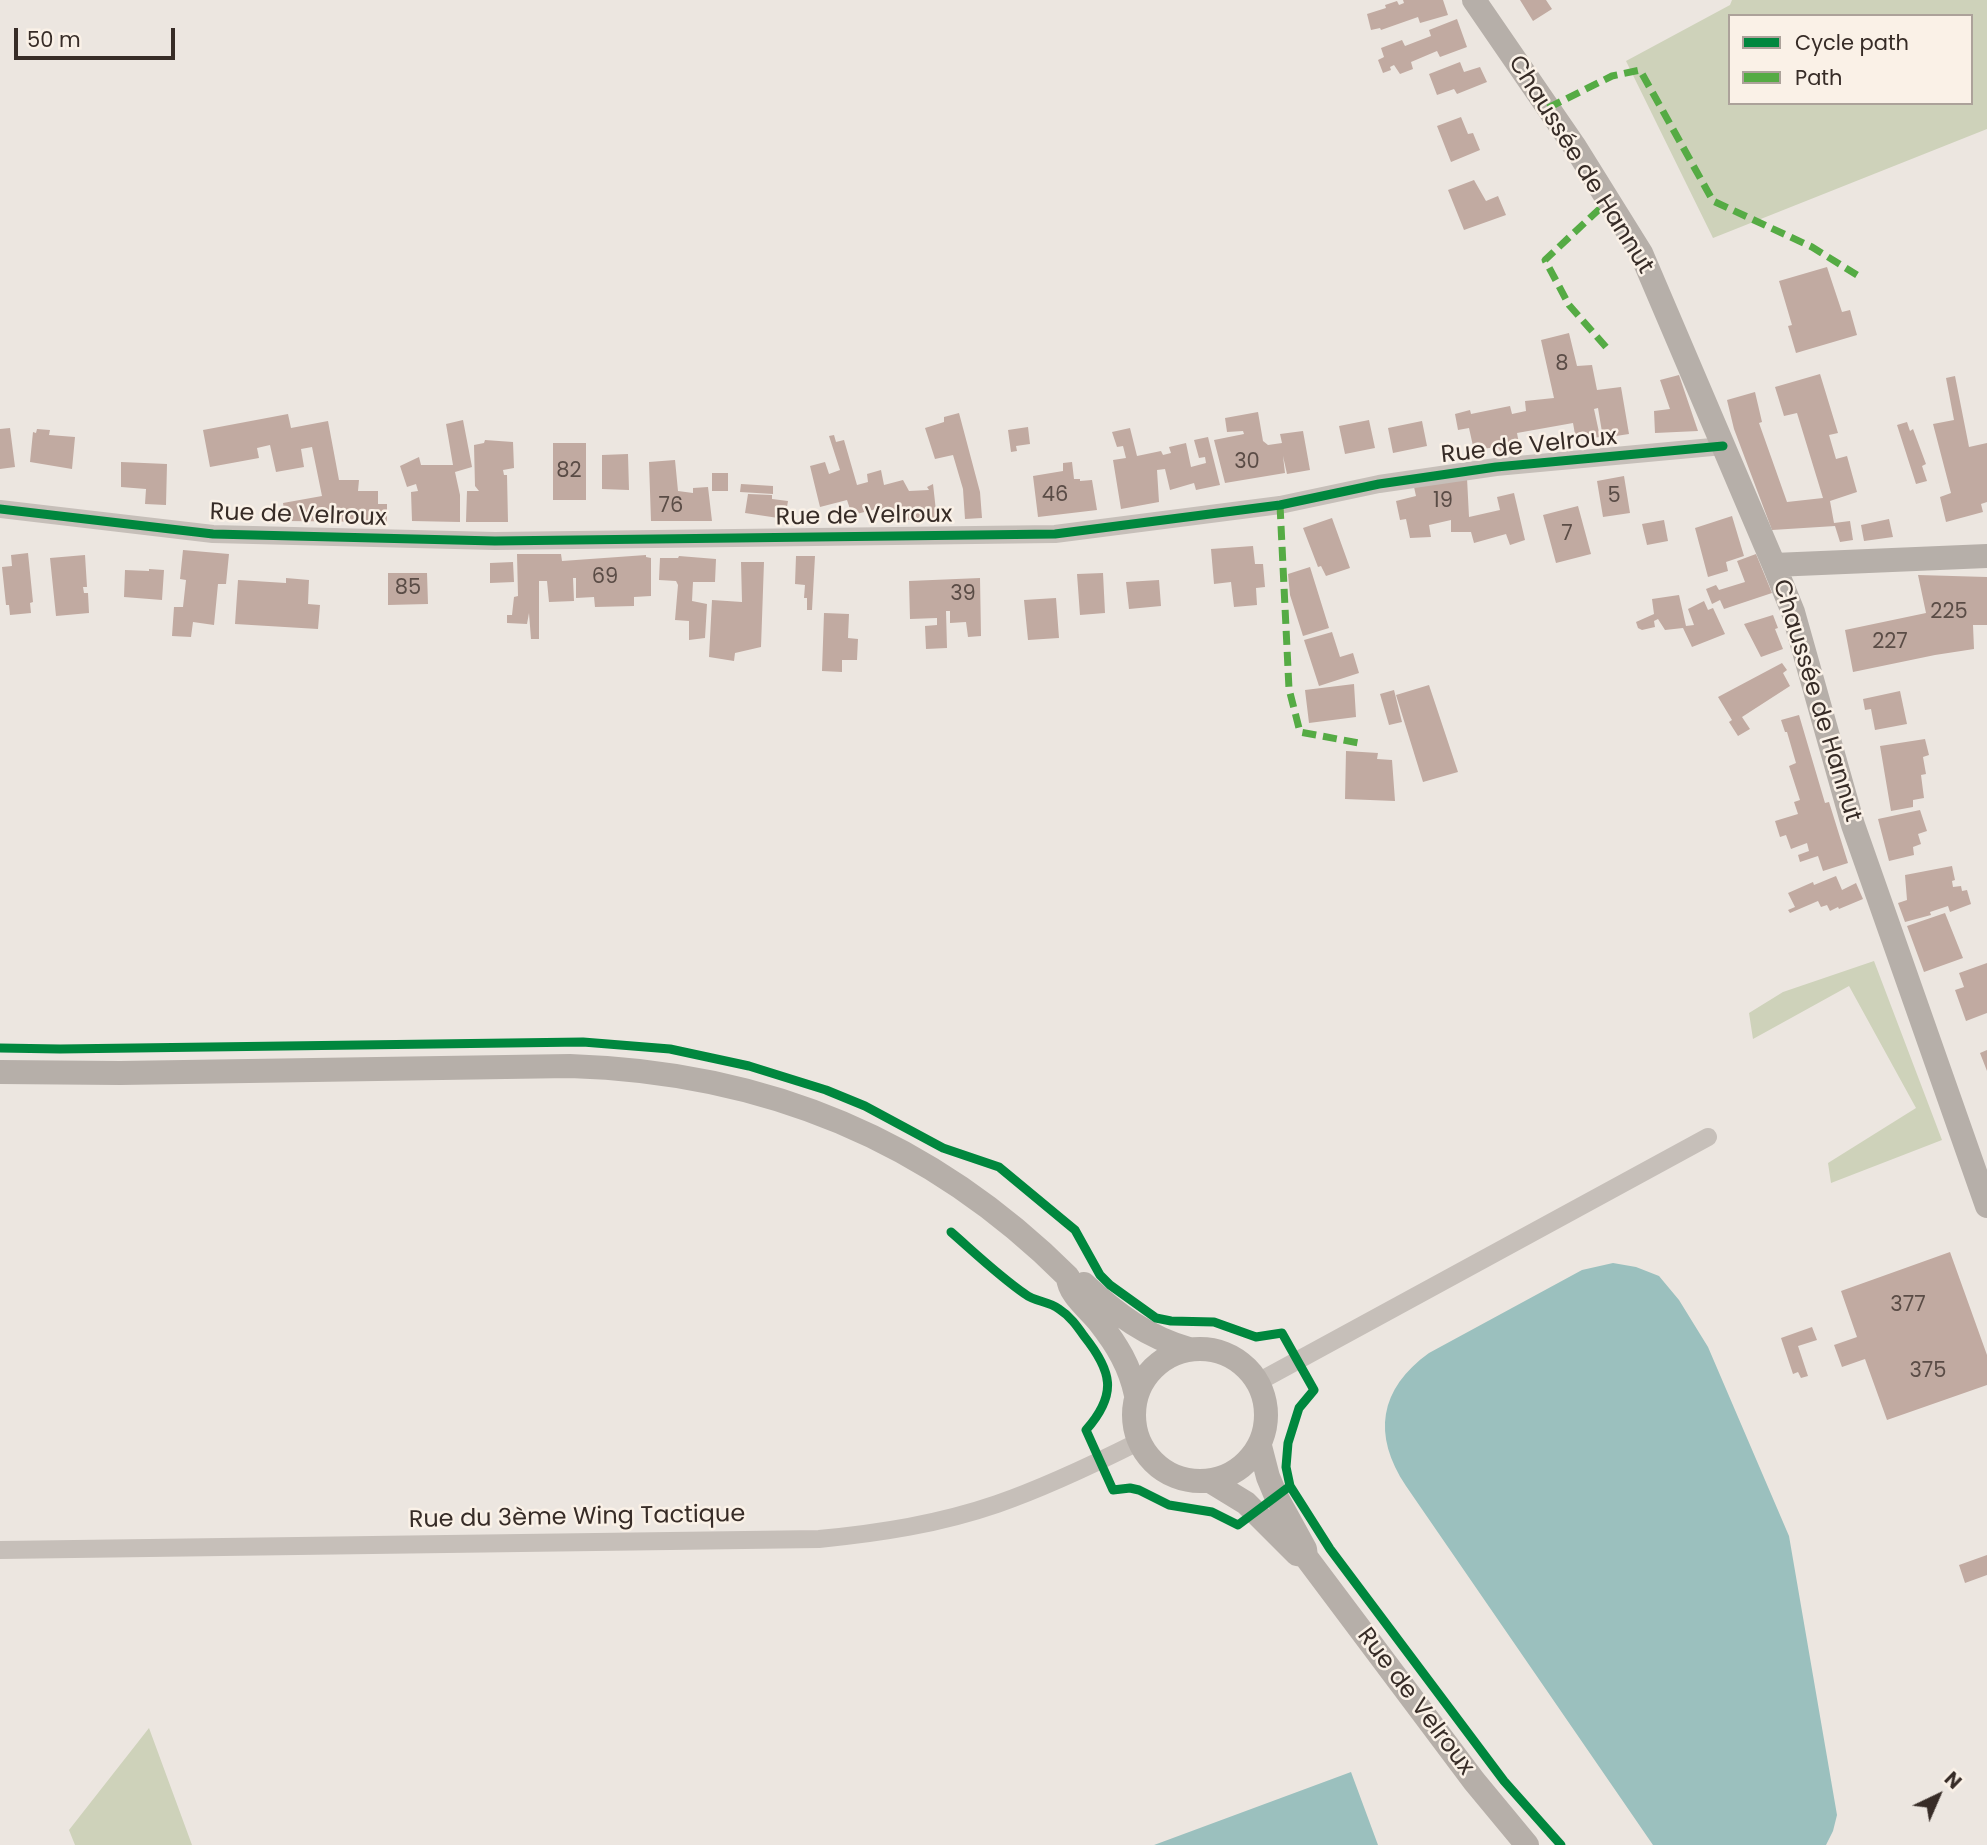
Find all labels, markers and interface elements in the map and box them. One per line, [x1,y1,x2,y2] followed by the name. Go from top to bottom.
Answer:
[18,14,178,58] scale bar
[1728,14,1973,105] legend
[27,25,81,54] text: 50 m
[1795,28,1909,57] text: Cycle path
[1501,51,1659,279] street label: Chaussée de Hannut
[1795,63,1842,92] text: Path
[1555,352,1569,378] house number: 8
[1440,423,1618,471] street label: Rue de Velroux
[1234,450,1260,476] house number: 30
[556,459,582,485] house number: 82
[1042,483,1068,509] house number: 46
[1607,484,1621,510] house number: 5
[1433,489,1453,515] house number: 19
[659,494,683,520] house number: 76
[209,499,387,533] street label: Rue de Velroux
[775,501,953,533] street label: Rue de Velroux
[1561,522,1573,548] house number: 7
[592,565,618,591] house number: 69
[395,576,421,602] house number: 85
[1765,576,1867,826] street label: Chaussée de Hannut
[950,582,976,608] house number: 39
[1930,600,1968,626] house number: 225
[1872,630,1908,656] house number: 227
[1890,1293,1926,1319] house number: 377
[1909,1359,1947,1385] house number: 375
[409,1501,745,1535] street label: Rue du 3ème Wing Tactique
[1350,1623,1480,1781] street label: Rue de Velroux
[1903,1761,1973,1831] north arrow
[1938,1766,1967,1795] text: N

